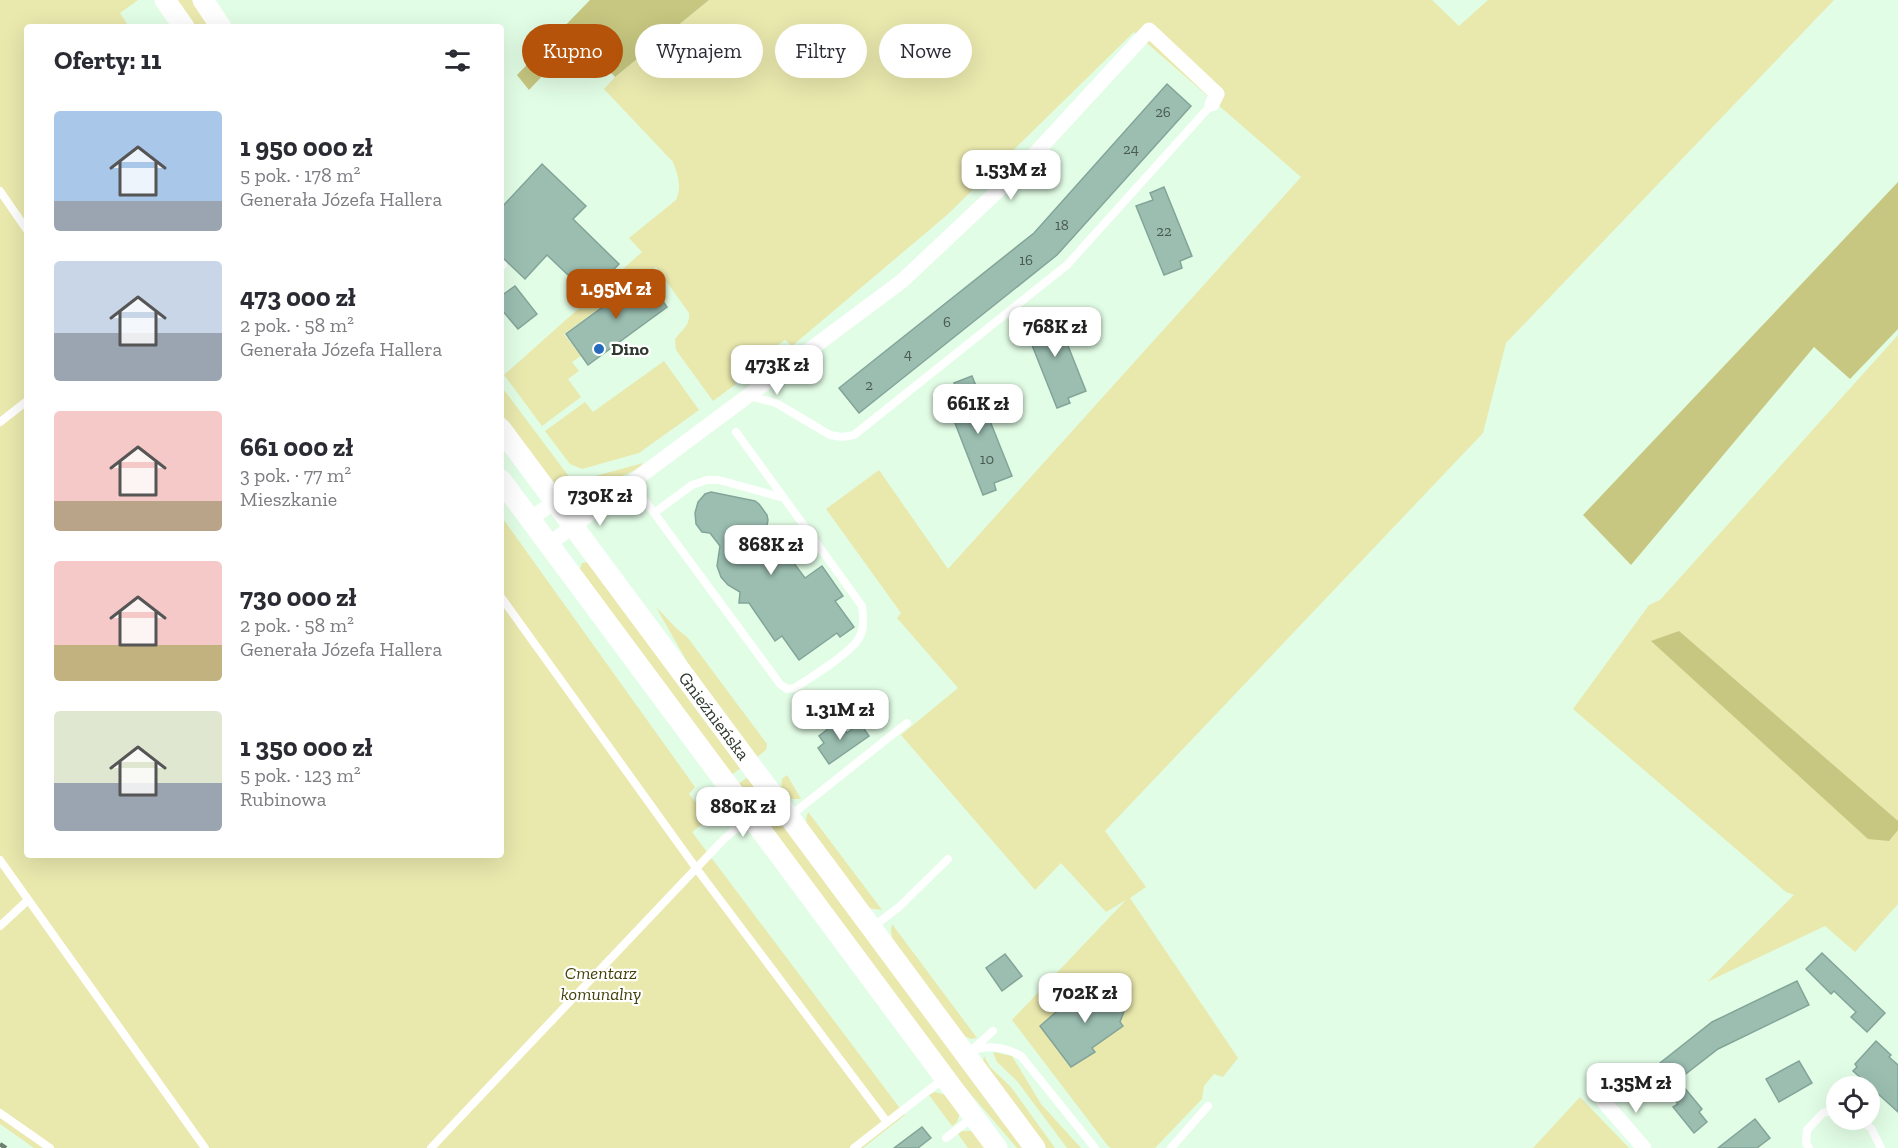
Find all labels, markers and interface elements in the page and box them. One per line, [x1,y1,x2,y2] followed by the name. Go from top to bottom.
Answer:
[522,24,623,78] chip: Kupno
[635,24,763,78] chip: Wynajem
[775,24,867,78] chip: Filtry
[879,24,972,78] chip: Nowe
[54,44,162,76] text: Oferty: 11
[441,44,474,77] icon: filters
[1155,103,1171,121] house number: 26
[240,131,373,163] text: 1 950 000 zł
[102,135,174,207] icon: home
[1123,140,1139,158] house number: 24
[949,150,1073,201] pin: 1.53M zł
[976,157,1046,181] text: 1.53M zł
[240,163,360,187] text: 5 pok. · 178 m²
[240,187,442,211] text: Generała Józefa Hallera
[1055,216,1069,234] house number: 18
[1156,222,1172,240] house number: 22
[1019,251,1033,269] house number: 16
[554,269,678,320] pin: 1.95M zł
[581,276,651,300] text: 1.95M zł
[240,281,356,313] text: 473 000 zł
[102,285,174,357] icon: home
[1000,307,1110,358] pin: 768K zł
[240,313,354,337] text: 2 pok. · 58 m²
[943,313,951,331] house number: 6
[1023,314,1087,338] text: 768K zł
[240,337,442,361] text: Generała Józefa Hallera
[611,338,650,360] place label: Dino
[592,342,606,356] marker: Dino
[722,345,832,396] pin: 473K zł
[904,345,912,363] house number: 4
[745,352,809,376] text: 473K zł
[865,376,873,394] house number: 2
[923,384,1033,435] pin: 661K zł
[947,391,1009,415] text: 661K zł
[240,431,353,463] text: 661 000 zł
[102,435,174,507] icon: home
[980,450,994,468] house number: 10
[240,463,351,487] text: 3 pok. · 77 m²
[545,476,655,527] pin: 730K zł
[568,483,632,507] text: 730K zł
[240,487,337,511] text: Mieszkanie
[716,525,826,576] pin: 868K zł
[739,532,803,556] text: 868K zł
[240,581,356,613] text: 730 000 zł
[102,585,174,657] icon: home
[240,613,354,637] text: 2 pok. · 58 m²
[240,637,442,661] text: Generała Józefa Hallera
[674,668,754,765] street label: Gnieźnieńska
[778,690,902,741] pin: 1.31M zł
[806,697,874,721] text: 1.31M zł
[240,731,372,763] text: 1 350 000 zł
[102,735,174,807] icon: home
[240,763,361,787] text: 5 pok. · 123 m²
[240,787,326,811] text: Rubinowa
[688,787,798,838] pin: 880K zł
[710,794,776,818] text: 880K zł
[561,962,641,1005] park label: Cmentarz komunalny
[1030,973,1140,1024] pin: 702K zł
[1053,980,1117,1004] text: 702K zł
[1574,1063,1698,1114] pin: 1.35M zł
[1601,1070,1671,1094] text: 1.35M zł
[1826,1076,1880,1130] map controls
[1826,1076,1880,1130] button: locate

